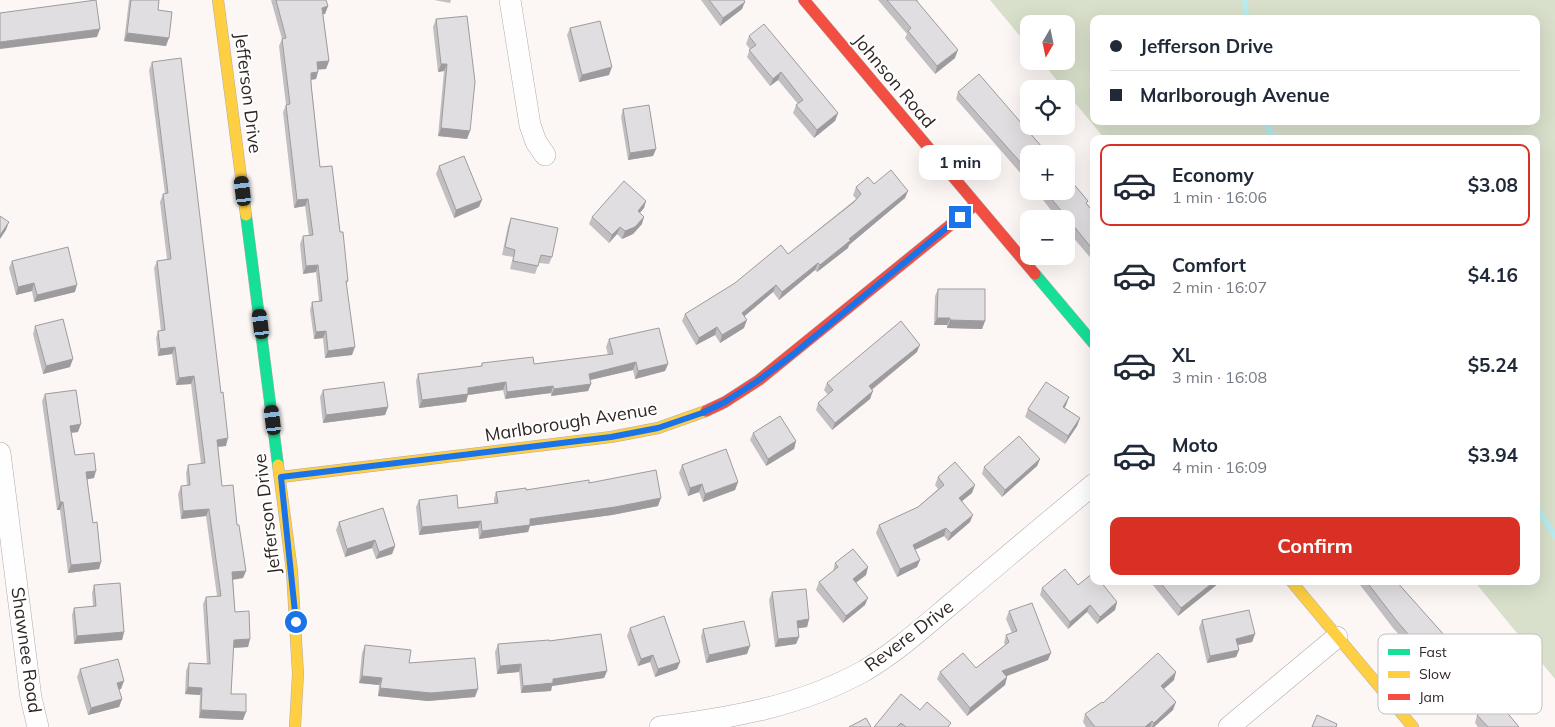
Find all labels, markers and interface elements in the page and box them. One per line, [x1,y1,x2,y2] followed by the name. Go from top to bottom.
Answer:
[1020,15,1075,70] north arrow
[1020,15,1075,265] map controls
[848,29,940,132] street label: Johnson Road
[230,31,267,155] street label: Jefferson Drive
[1140,34,1273,58] text: Jefferson Drive
[1020,80,1075,135] button: locate
[1140,83,1330,107] text: Marlborough Avenue
[919,144,1001,180] callout: 1 min
[1020,145,1075,200] button: +
[939,152,981,172] text: 1 min
[1112,163,1157,208] icon: car
[1172,163,1254,187] text: Economy
[1468,173,1518,197] text: $3.08
[233,175,252,207] car
[1172,187,1267,207] text: 1 min · 16:06
[949,206,971,228] route end
[1020,210,1075,265] button: −
[1112,253,1157,298] icon: car
[1172,253,1246,277] text: Comfort
[1468,263,1518,287] text: $4.16
[1172,277,1267,297] text: 2 min · 16:07
[251,308,270,340] car
[1112,343,1157,388] icon: car
[1172,343,1195,367] text: XL
[1468,353,1518,377] text: $5.24
[1172,367,1267,387] text: 3 min · 16:08
[483,397,659,446] street label: Marlborough Avenue
[263,404,282,436] car
[1112,433,1157,478] icon: car
[1172,433,1218,457] text: Moto
[1468,443,1518,467] text: $3.94
[248,452,285,576] street label: Jefferson Drive
[1172,457,1267,477] text: 4 min · 16:09
[1110,517,1520,575] button: Confirm
[6,585,47,714] street label: Shawnee Road
[860,595,958,677] street label: Revere Drive
[285,611,307,633] route start
[1378,634,1542,714] legend
[1419,643,1447,661] text: Fast
[1419,665,1451,683] text: Slow
[1419,688,1444,706] text: Jam

